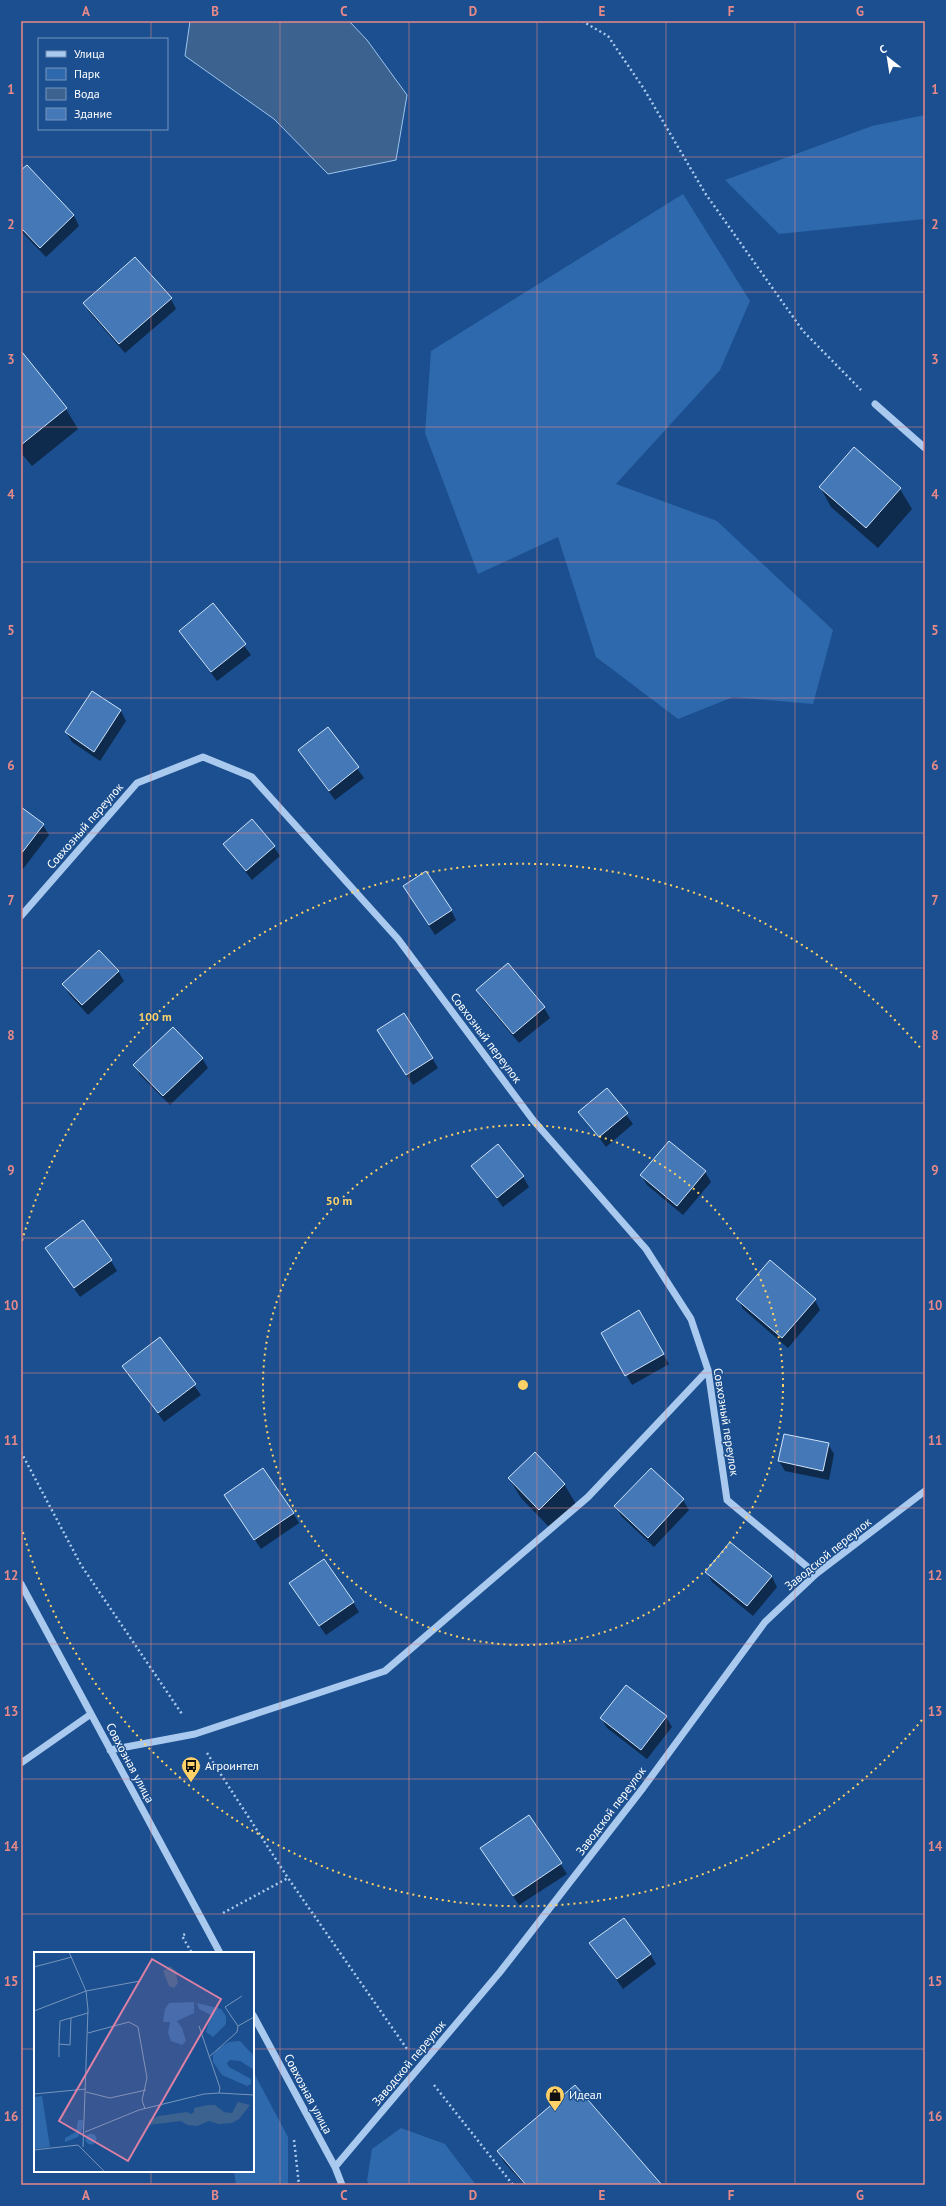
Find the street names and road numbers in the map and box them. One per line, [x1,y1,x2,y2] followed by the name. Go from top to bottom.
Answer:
[43,779,126,872] street label: Совхозный переулок
[448,990,525,1086] street label: Совхозный переулок
[711,1367,742,1477] street label: Совхозный переулок
[781,1514,874,1593] street label: Заводской переулок
[103,1720,158,1805] street label: Совхозная улица
[572,1763,649,1858] street label: Заводской переулок
[368,2017,449,2108] street label: Заводской переулок
[281,2051,336,2136] street label: Совхозная улица

